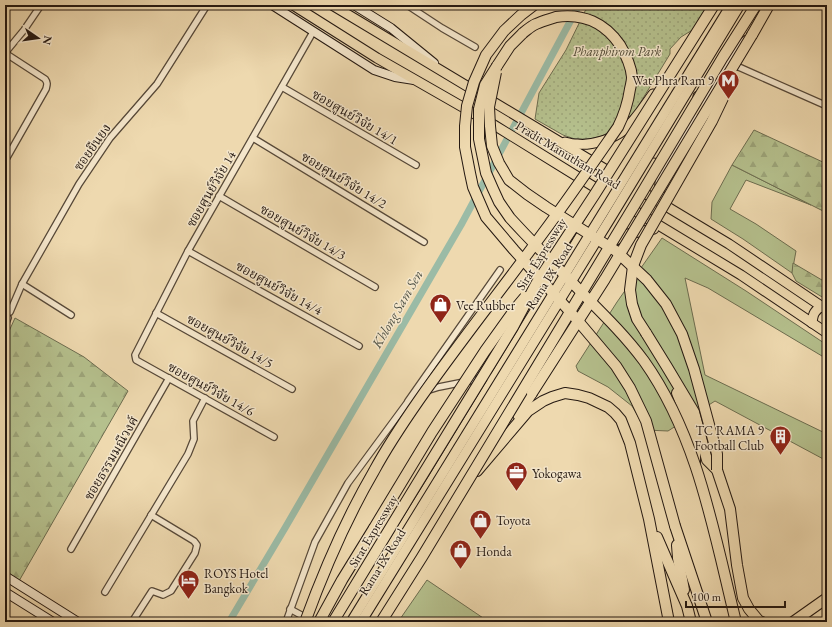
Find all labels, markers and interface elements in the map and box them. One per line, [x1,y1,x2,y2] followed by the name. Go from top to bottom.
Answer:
[18,18,58,58] north arrow
[40,34,56,46] text: N
[573,43,661,60] park label: Phanphirom Park
[716,67,742,100] metro station icon: Wat Phra Ram 9
[632,72,715,89] place label: Wat Phra Ram 9
[309,86,401,148] street label: ซอยศูนย์วิจัย 14/1
[512,117,624,193] street label: Pradit Manutham Road
[70,120,114,174] street label: ซอยยืนยง
[182,147,240,230] street label: ซอยศูนย์วิจัย 14
[298,148,390,213] street label: ซอยศูนย์วิจัย 14/2
[257,201,349,263] street label: ซอยศูนย์วิจัย 14/3
[512,214,570,293] street label: Sirat Expressway
[522,239,577,313] street label: Rama IX Road
[233,257,326,319] street label: ซอยศูนย์วิจัย 14/4
[367,267,427,352] water label: Khlong Sam Sen
[428,292,454,325] shop icon: Vee Rubber
[456,297,516,314] place label: Vee Rubber
[184,310,276,372] street label: ซอยศูนย์วิจัย 14/5
[165,358,257,420] street label: ซอยศูนย์วิจัย 14/6
[80,413,142,503] street label: ซอยธรรมมณีวงศ์
[694,422,765,454] place label: TC RAMA 9 Football Club
[767,424,793,457] building icon: TC RAMA 9 Football Club
[503,460,529,493] office icon: Yokogawa
[532,465,582,482] place label: Yokogawa
[344,491,402,571] street label: Sirat Expressway
[468,507,494,540] shop icon: Toyota
[496,512,531,529] place label: Toyota
[355,525,410,599] street label: Rama IX Road
[447,538,473,571] shop icon: Honda
[476,543,512,560] place label: Honda
[204,565,268,597] place label: ROYS Hotel Bangkok
[175,567,201,600] hotel icon: ROYS Hotel Bangkok
[686,583,785,609] scale bar
[692,589,722,605] text: 100 m

